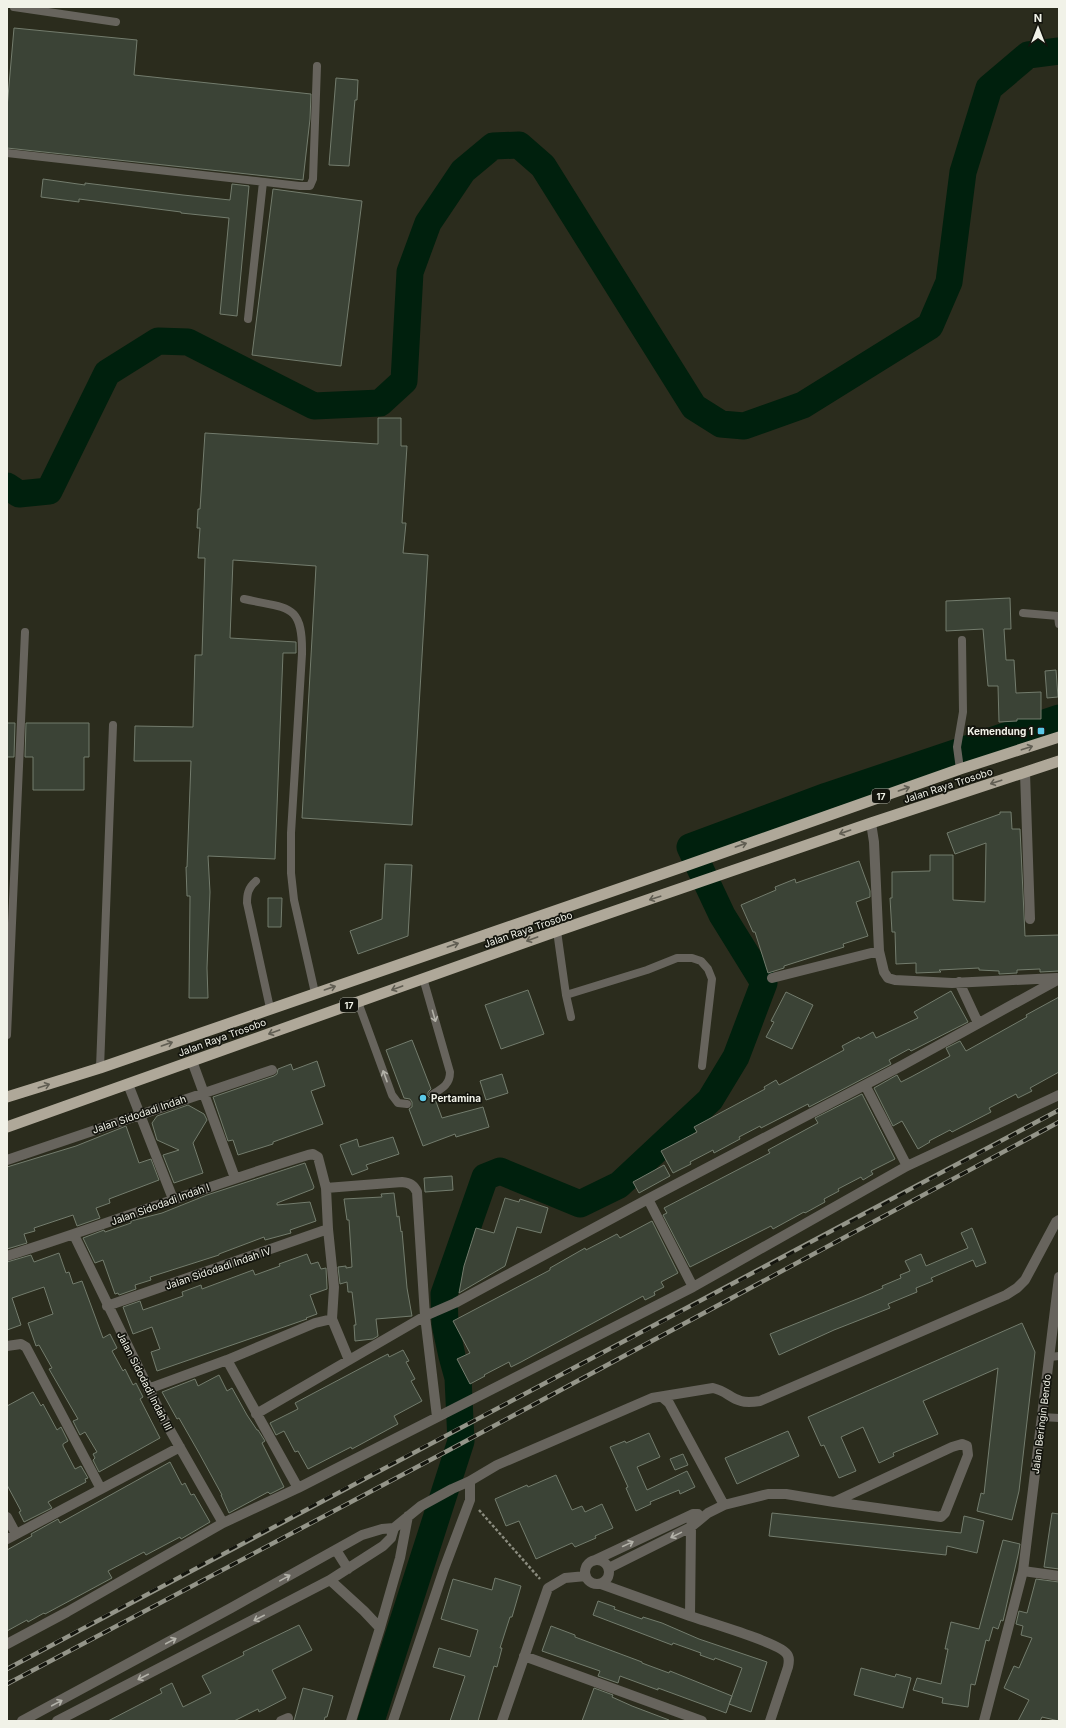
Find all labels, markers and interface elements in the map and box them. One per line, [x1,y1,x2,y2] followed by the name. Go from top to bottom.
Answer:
[1018,8,1058,48] north arrow
[1034,11,1042,25] text: N
[967,725,1033,738] place label: Kemendung 1
[1036,726,1046,736] marker: Kemendung 1
[1021,743,1033,751] one-way arrow
[902,765,994,805] street label: Jalan Raya Trosobo
[990,779,1002,787] one-way arrow
[897,784,909,792] one-way arrow
[872,789,890,803] road number: 17
[839,829,852,836] one-way arrow
[735,841,747,849] one-way arrow
[649,895,662,902] one-way arrow
[482,908,574,950] street label: Jalan Raya Trosobo
[527,936,539,944] one-way arrow
[446,941,458,949] one-way arrow
[323,983,335,991] one-way arrow
[391,984,403,992] one-way arrow
[340,998,358,1012] road number: 17
[431,1009,438,1022] one-way arrow
[176,1015,268,1059] street label: Jalan Raya Trosobo
[269,1028,281,1036] one-way arrow
[161,1040,173,1048] one-way arrow
[380,1071,388,1083] one-way arrow
[38,1081,50,1089] one-way arrow
[91,1092,188,1136] street label: Jalan Sidodadi Indah
[431,1092,481,1104] place label: Pertamina
[418,1093,428,1103] marker: Pertamina
[109,1181,211,1227] street label: Jalan Sidodadi Indah I
[164,1244,272,1292] street label: Jalan Sidodadi Indah IV
[115,1330,175,1432] street label: Jalan Sidodadi Indah III
[1029,1373,1053,1475] street label: Jalan Beringin Bendo
[671,1532,683,1539] one-way arrow
[622,1540,634,1547] one-way arrow
[279,1574,291,1582] one-way arrow
[253,1615,265,1622] one-way arrow
[165,1637,177,1644] one-way arrow
[137,1674,149,1681] one-way arrow
[50,1698,62,1706] one-way arrow

